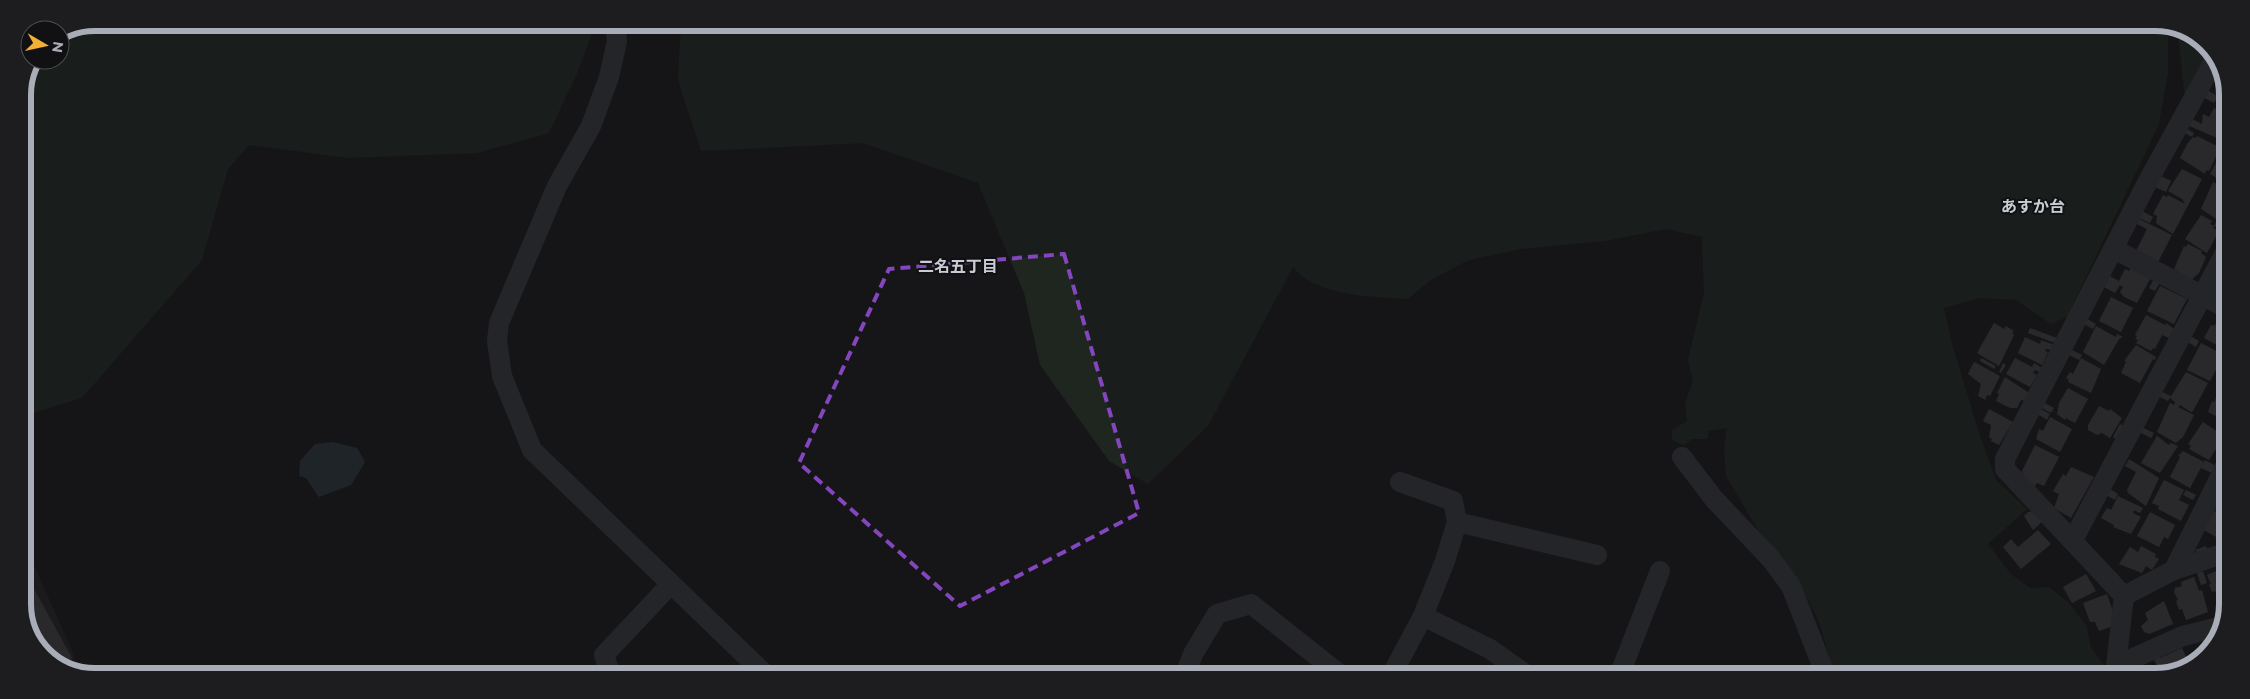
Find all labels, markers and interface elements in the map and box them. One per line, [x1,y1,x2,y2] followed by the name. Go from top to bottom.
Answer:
[20,20,70,70] north arrow
[48,40,68,54] text: N
[2001,197,2065,216] district label: あすか台
[918,257,998,276] district label: 二名五丁目

